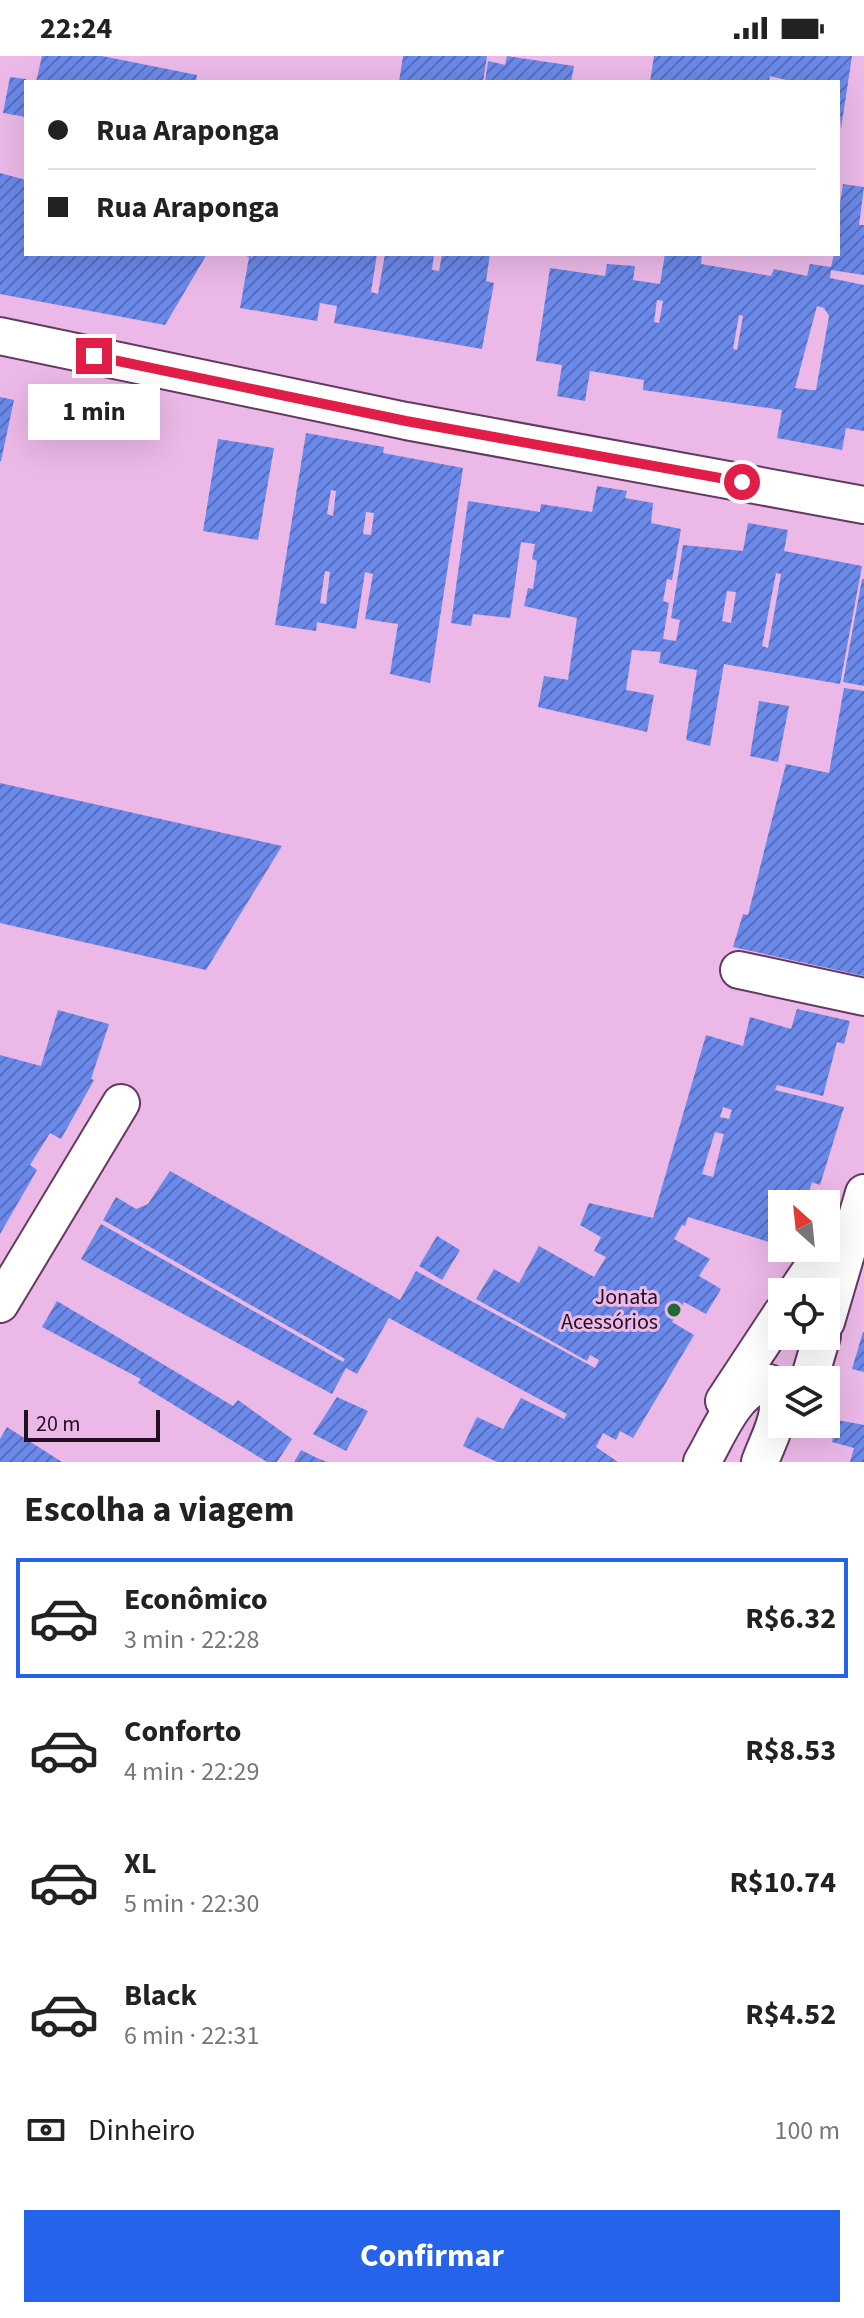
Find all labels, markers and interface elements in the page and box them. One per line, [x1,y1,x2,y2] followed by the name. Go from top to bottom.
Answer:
[40,7,112,50] text: 22:24
[96,109,280,152] text: Rua Araponga
[96,186,280,229] text: Rua Araponga
[76,338,112,374] route end
[28,384,160,440] callout: 1 min
[62,393,126,430] text: 1 min
[724,464,760,500] route start
[768,1190,840,1262] north arrow
[768,1190,840,1438] map controls
[768,1278,840,1350] button: locate
[561,1281,658,1338] place label: Jonata Acessórios
[665,1301,683,1319] marker: Jonata Acessórios
[768,1366,840,1438] button: layers
[24,1406,160,1442] scale bar
[36,1408,81,1440] text: 20 m
[24,1484,295,1535] text: Escolha a viagem
[124,1578,268,1621] text: Econômico
[28,1582,100,1654] icon: car
[745,1597,836,1640] text: R$6.32
[124,1621,259,1658] text: 3 min · 22:28
[124,1710,241,1753] text: Conforto
[28,1714,100,1786] icon: car
[745,1729,836,1772] text: R$8.53
[124,1753,259,1790] text: 4 min · 22:29
[124,1842,157,1885] text: XL
[28,1846,100,1918] icon: car
[729,1861,836,1904] text: R$10.74
[124,1885,259,1922] text: 5 min · 22:30
[124,1974,197,2017] text: Black
[28,1978,100,2050] icon: car
[745,1993,836,2036] text: R$4.52
[124,2017,259,2054] text: 6 min · 22:31
[24,2108,68,2152] icon: cash
[88,2109,195,2152] text: Dinheiro
[774,2112,840,2149] text: 100 m
[24,2210,840,2302] button: Confirmar

